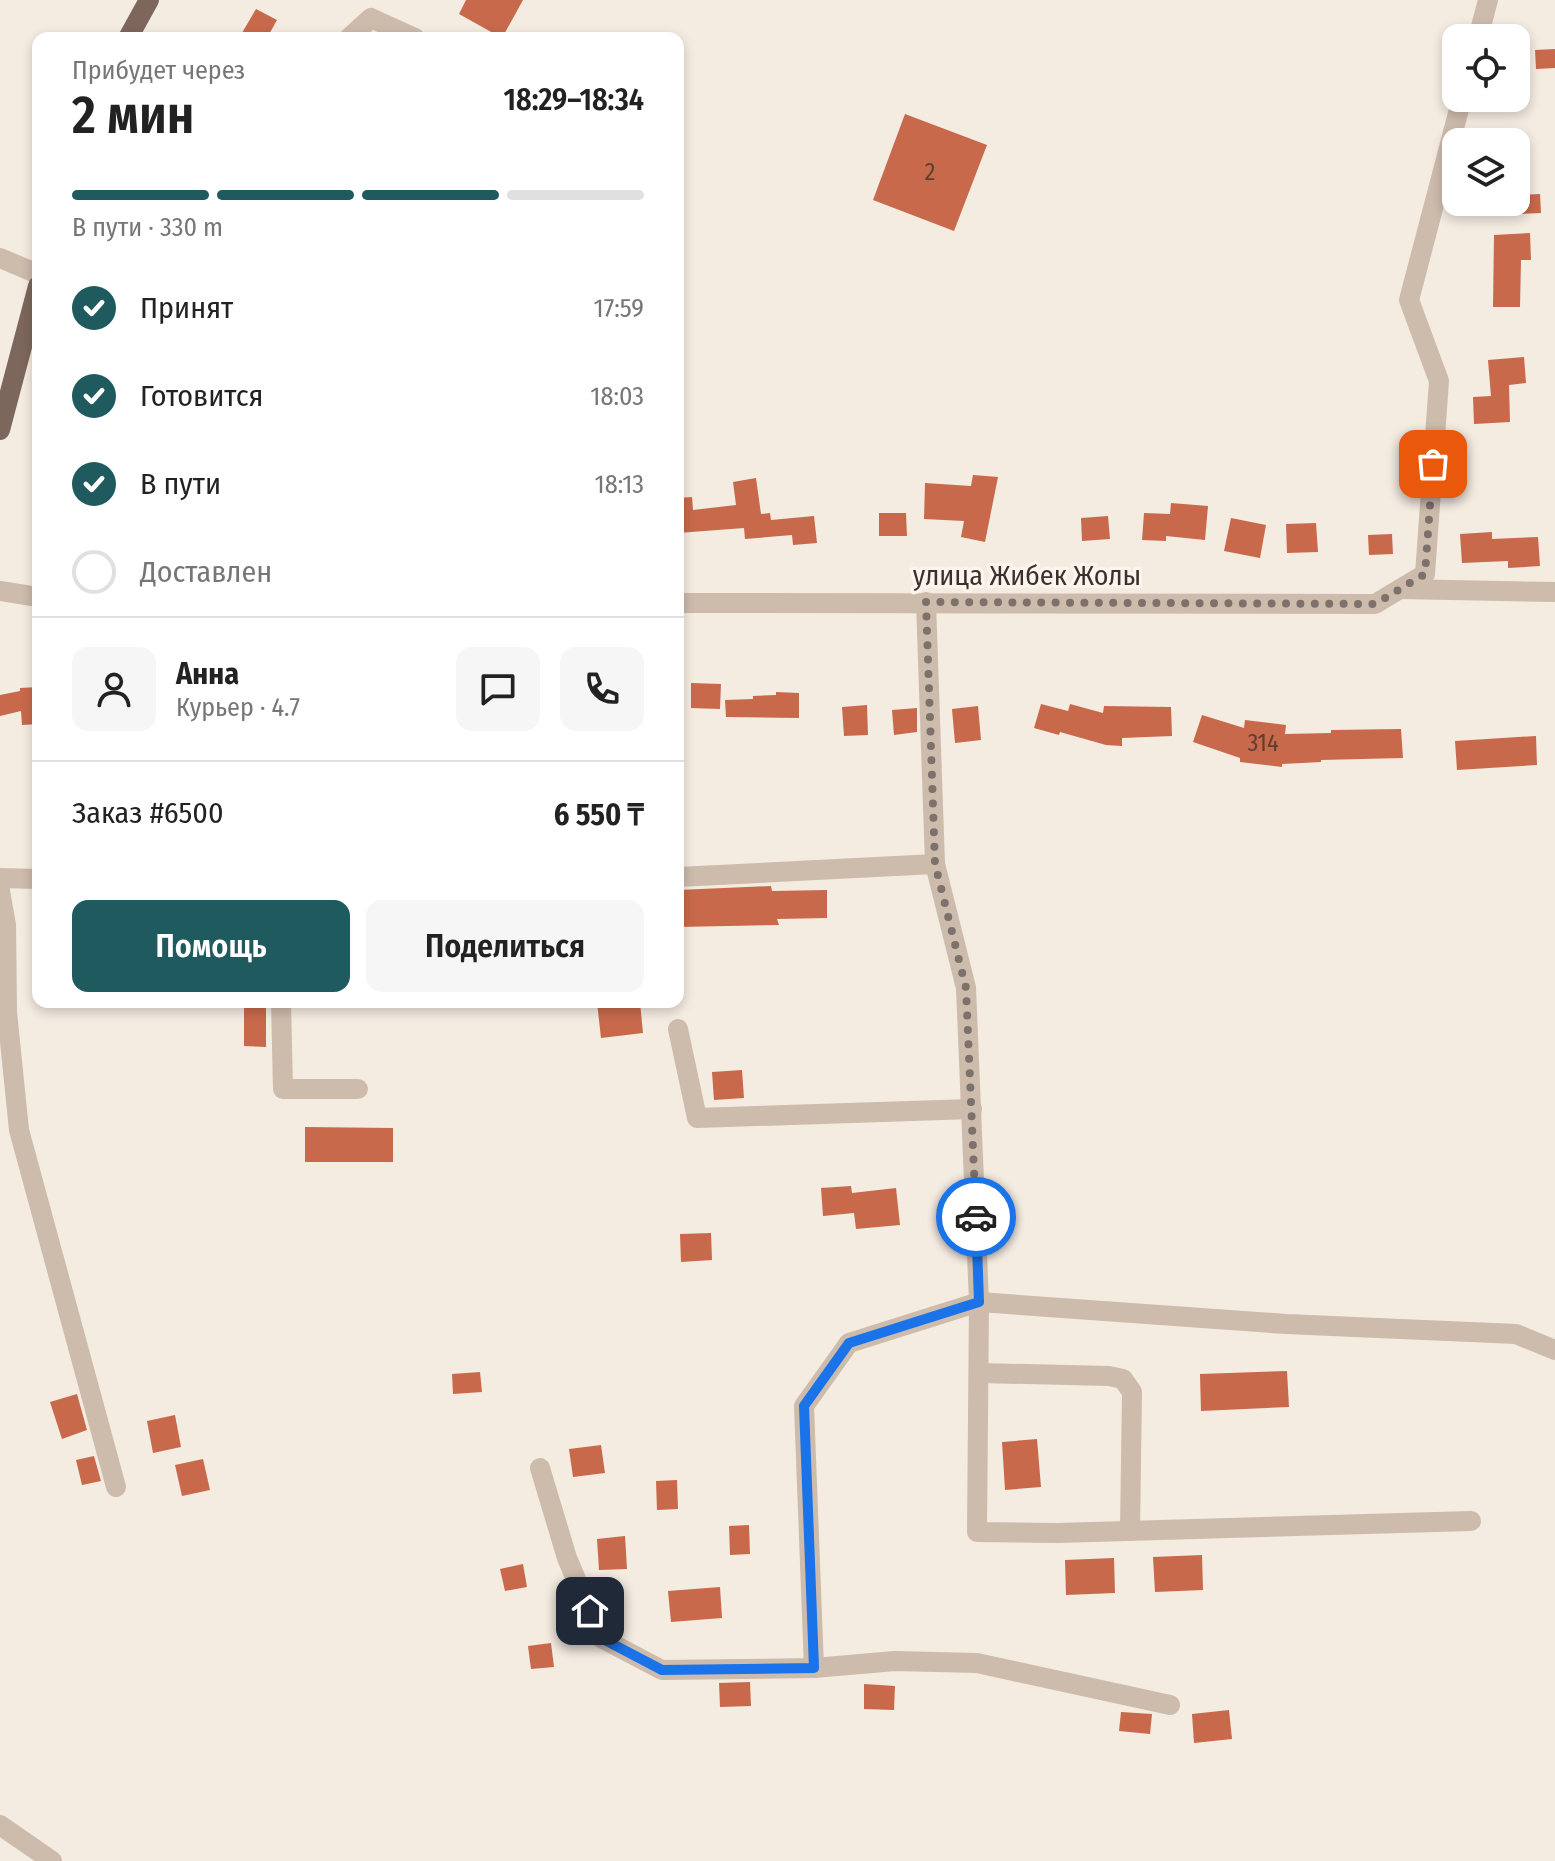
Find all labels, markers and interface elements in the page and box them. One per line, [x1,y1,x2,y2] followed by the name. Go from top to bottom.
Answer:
[1442,24,1530,216] map controls
[1442,24,1530,112] button: locate
[72,55,245,86] text: Прибудет через
[504,82,644,118] text: 18:29–18:34
[72,84,195,147] text: 2 мин
[1442,128,1530,216] button: layers
[925,158,935,186] house number: 2
[72,212,223,243] text: В пути · 330 m
[72,286,116,330] icon: check
[140,290,233,326] text: Принят
[594,293,644,324] text: 17:59
[72,374,116,418] icon: check
[140,378,263,414] text: Готовится
[590,381,644,412] text: 18:03
[1399,430,1467,498] pin
[1411,442,1455,486] icon: bag
[72,462,116,506] icon: check
[140,466,221,502] text: В пути
[595,469,644,500] text: 18:13
[140,554,272,590] text: Доставлен
[913,559,1141,592] street label: улица Жибек Жолы
[72,647,156,731] button: person
[456,647,540,731] button: chat
[560,647,644,731] button: phone
[176,656,239,692] text: Анна
[176,692,300,723] text: Курьер · 4.7
[1247,729,1279,757] house number: 314
[72,795,224,831] text: Заказ #6500
[554,797,644,833] text: 6 550 ₸
[72,900,350,992] button: Помощь
[366,900,644,992] button: Поделиться
[936,1177,1016,1257] courier
[954,1195,998,1239] icon: car
[556,1577,624,1645] pin
[568,1589,612,1633] icon: home

